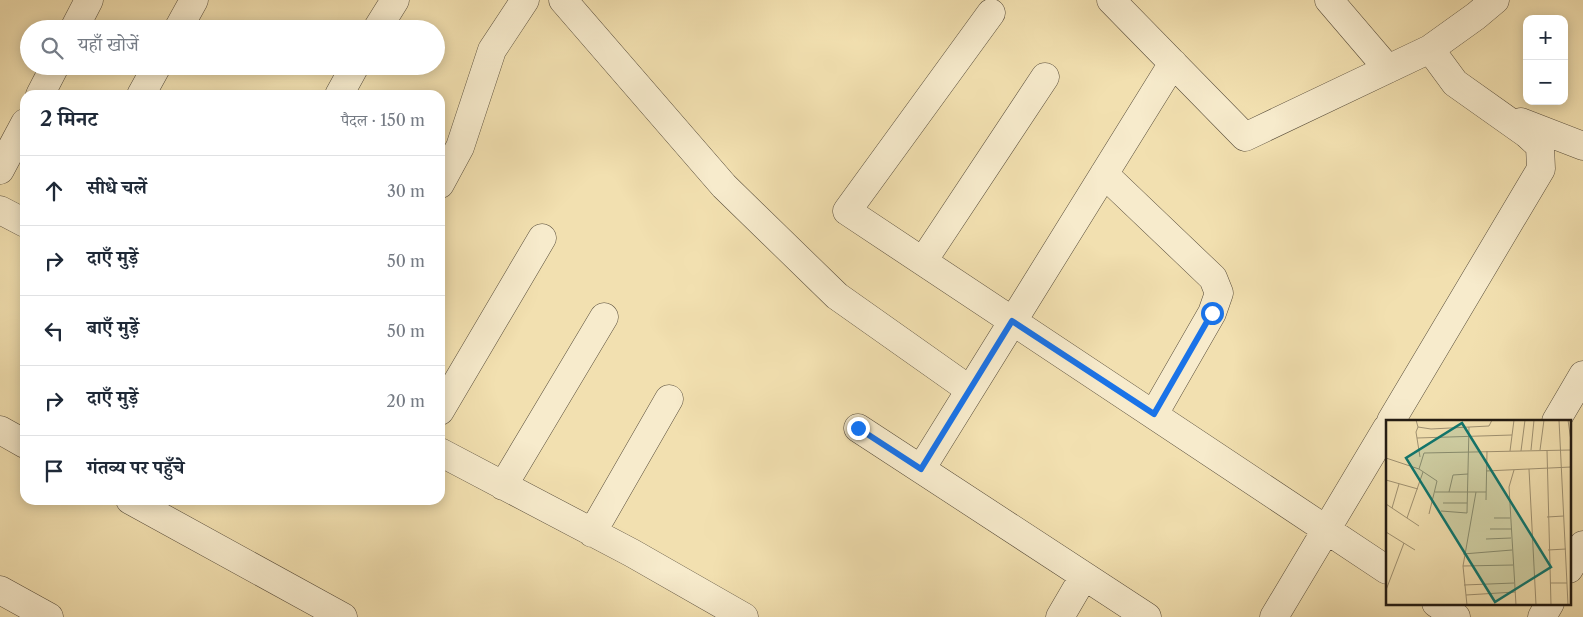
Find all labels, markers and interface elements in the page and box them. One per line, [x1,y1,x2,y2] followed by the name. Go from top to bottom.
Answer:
[1523,15,1568,105] map controls
[1523,15,1568,60] button: +
[20,20,445,75] search box
[78,33,139,56] text: यहाँ खोजें
[38,34,66,62] icon: search
[1523,60,1568,105] button: −
[40,106,97,131] text: 2 मिनट
[341,110,425,130] text: पैदल · 150 m
[87,176,147,199] text: सीधे चलें
[40,177,68,205] icon: ahead
[387,181,425,201] text: 30 m
[87,246,138,269] text: दाएँ मुड़ें
[40,247,68,275] icon: right
[387,251,425,271] text: 50 m
[1201,302,1224,325] route start
[87,316,139,339] text: बाएँ मुड़ें
[40,317,68,345] icon: left
[387,321,425,341] text: 50 m
[87,386,138,409] text: दाएँ मुड़ें
[40,387,68,415] icon: right
[386,391,425,411] text: 20 m
[847,417,870,440] route end
[1386,420,1570,604] inset map
[87,456,184,479] text: गंतव्य पर पहुँचे
[40,457,68,485] icon: arrive

